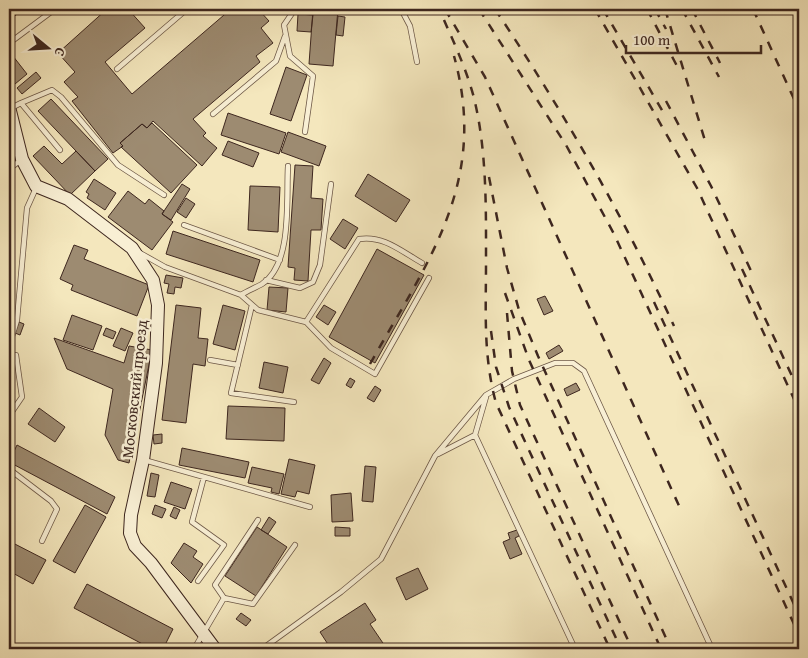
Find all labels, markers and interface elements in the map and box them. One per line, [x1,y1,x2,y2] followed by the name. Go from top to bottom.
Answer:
[22,22,72,72] north arrow
[626,22,760,54] scale bar
[633,29,671,50] text: 100 m
[50,45,71,59] text: С
[115,318,153,459] street label: Московский проезд

